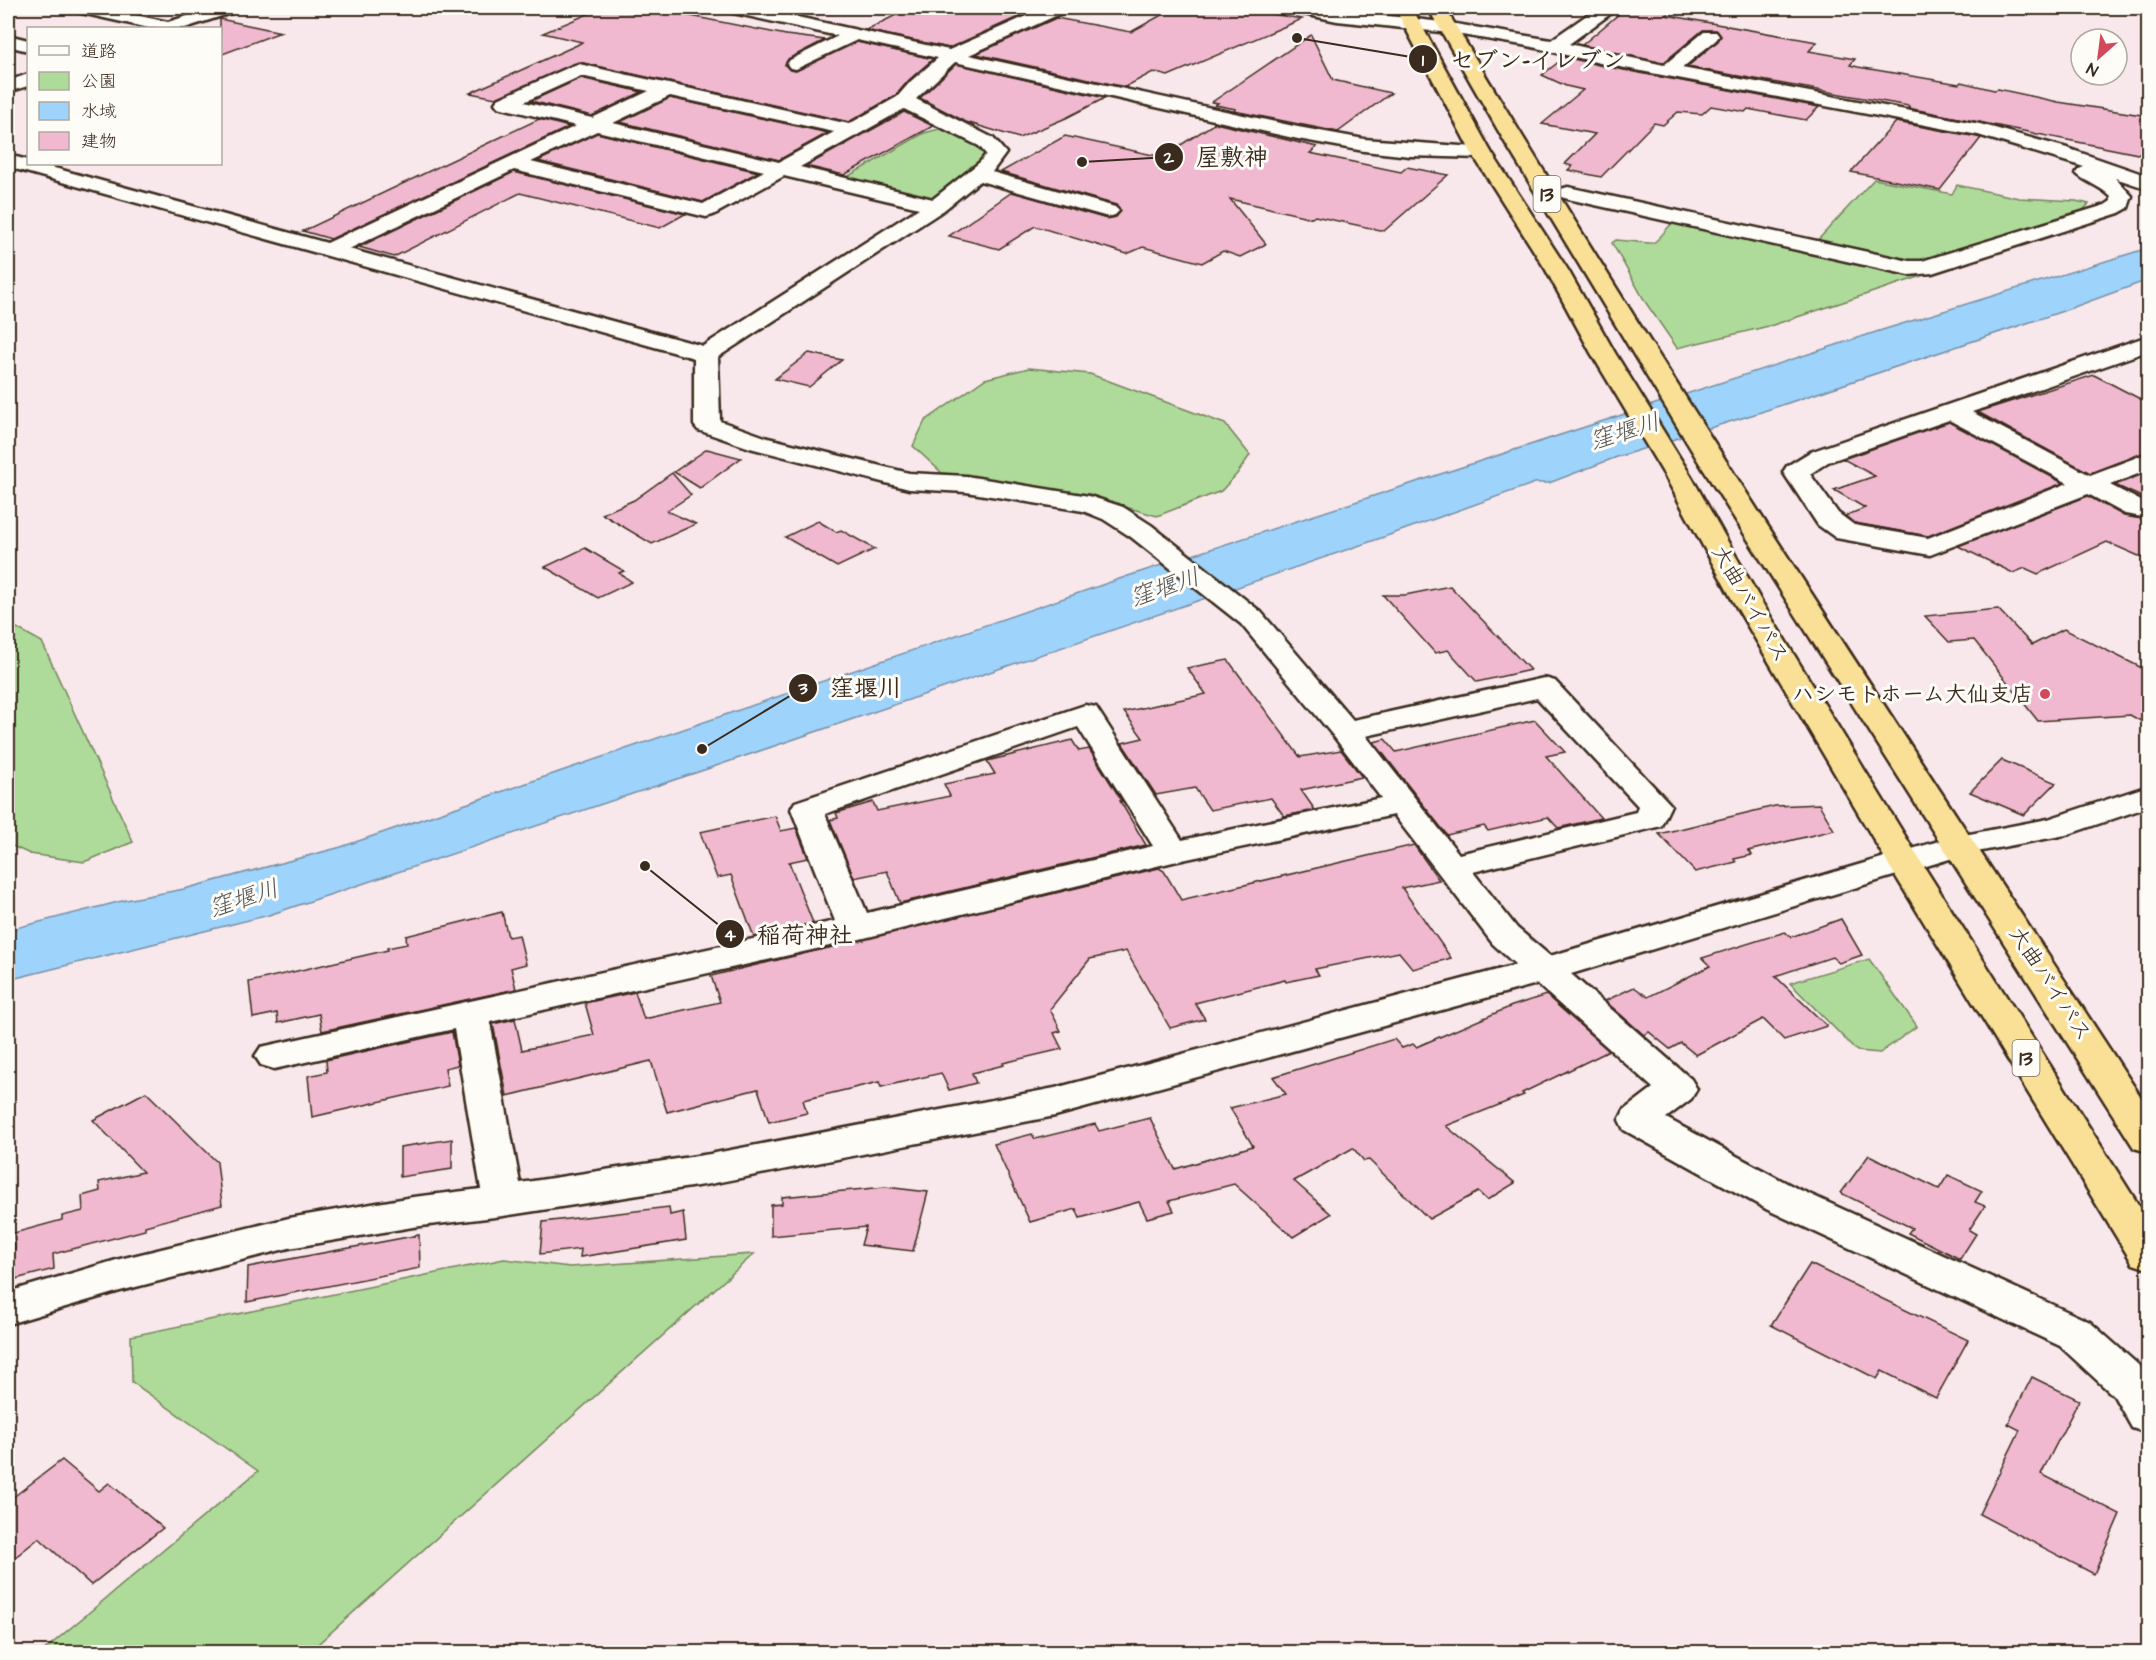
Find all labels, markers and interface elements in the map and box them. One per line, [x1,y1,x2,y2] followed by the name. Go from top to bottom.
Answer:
[27,27,222,165] legend
[2069,27,2129,87] north arrow
[1408,38,1638,80] callout: セブン-イレブン
[81,39,117,64] text: 道路
[1450,44,1626,78] text: セブン-イレブン
[1422,48,1425,73] text: 1
[2083,57,2102,81] text: N
[81,69,117,94] text: 公園
[81,99,117,124] text: 水域
[81,129,117,154] text: 建物
[1154,136,1280,178] callout: 屋敷神
[1196,141,1268,175] text: 屋敷神
[1163,145,1175,170] text: 2
[1534,176,1560,212] road number: 13
[1586,405,1664,459] water label: 窪堰川
[1704,539,1796,669] street label: 大曲バイパス
[1125,560,1205,616] water label: 窪堰川
[788,667,914,709] callout: 窪堰川
[830,672,902,706] text: 窪堰川
[797,676,808,701] text: 3
[1792,679,2033,710] place label: ハシモトホーム大仙支店
[2038,687,2052,701] marker: ハシモトホーム大仙支店
[205,872,283,926] water label: 窪堰川
[715,913,865,955] callout: 稲荷神社
[757,919,853,953] text: 稲荷神社
[2001,920,2099,1048] street label: 大曲バイパス
[724,923,737,948] text: 4
[2012,1040,2040,1076] road number: 13

